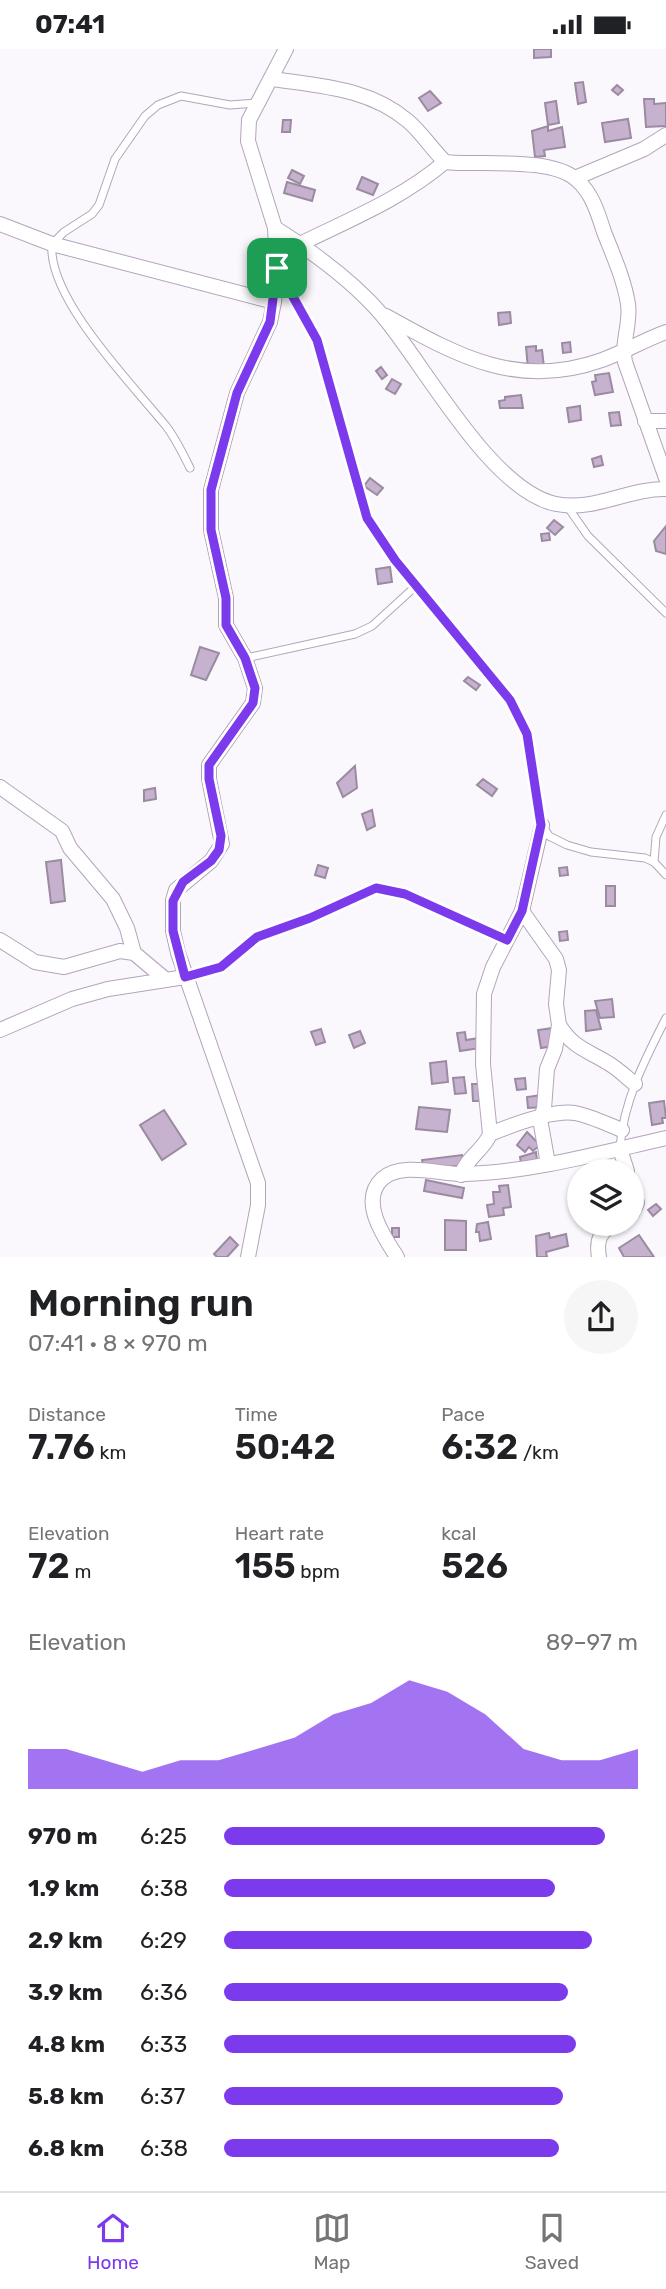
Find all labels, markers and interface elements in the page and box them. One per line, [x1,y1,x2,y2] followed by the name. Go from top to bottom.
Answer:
[35,9,105,40] text: 07:41
[247,238,307,298] pin
[258,249,296,287] icon: arrive
[567,1159,644,1236] map controls
[567,1159,644,1236] button: layers
[28,1280,254,1326] text: Morning run
[564,1280,638,1354] button: share
[28,1329,208,1357] text: 07:41 · 8 × 970 m
[28,1403,106,1426] text: Distance
[235,1403,278,1426] text: Time
[441,1403,485,1426] text: Pace
[28,1426,95,1468] text: 7.76
[235,1426,336,1468] text: 50:42
[441,1426,518,1468] text: 6:32
[95,1441,126,1464] text: km
[518,1441,559,1464] text: /km
[28,1522,109,1545] text: Elevation
[235,1522,324,1545] text: Heart rate
[441,1522,476,1545] text: kcal
[28,1545,70,1587] text: 72
[235,1545,296,1587] text: 155
[441,1545,508,1587] text: 526
[70,1560,91,1583] text: m
[296,1560,340,1583] text: bpm
[28,1628,127,1656] text: Elevation
[546,1628,638,1656] text: 89–97 m
[28,1822,98,1850] text: 970 m
[140,1822,187,1850] text: 6:25
[28,1874,99,1902] text: 1.9 km
[140,1874,188,1902] text: 6:38
[28,1926,103,1954] text: 2.9 km
[140,1926,187,1954] text: 6:29
[28,1978,103,2006] text: 3.9 km
[140,1978,187,2006] text: 6:36
[28,2030,105,2058] text: 4.8 km
[140,2030,187,2058] text: 6:33
[28,2082,104,2110] text: 5.8 km
[140,2082,185,2110] text: 6:37
[28,2134,104,2162] text: 6.8 km
[140,2134,188,2162] text: 6:38
[87,2209,139,2274] tab: Home
[313,2209,351,2274] tab: Map
[525,2209,579,2274] tab: Saved

